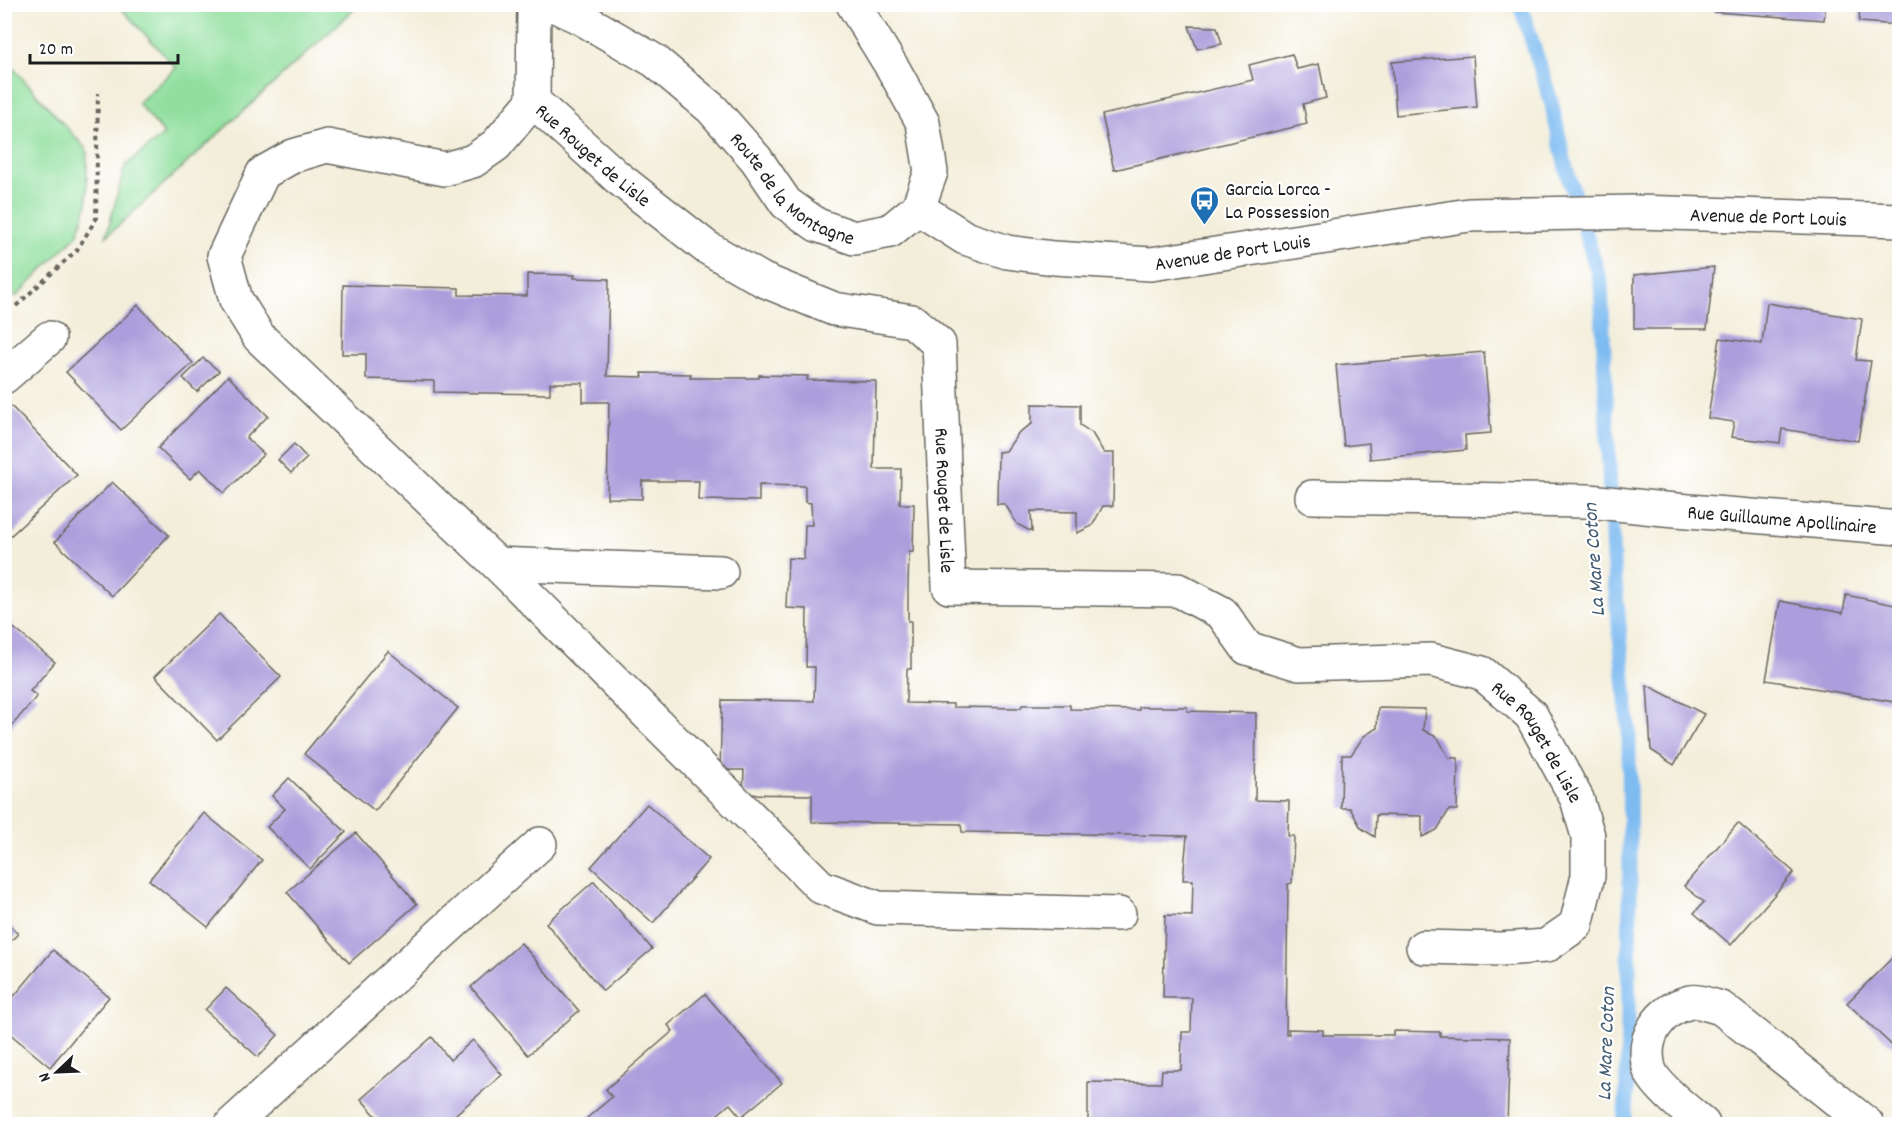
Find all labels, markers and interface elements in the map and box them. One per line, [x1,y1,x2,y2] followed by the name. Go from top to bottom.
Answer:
[30,27,178,65] scale bar
[39,38,73,63] text: 20 m
[528,98,656,215] street label: Rue Rouget de Lisle
[722,127,858,254] street label: Route de la Montagne
[1225,177,1331,228] place label: Garcia Lorca - La Possession
[1188,184,1220,226] bus stop icon: Garcia Lorca - La Possession
[1689,203,1848,235] street label: Avenue de Port Louis
[1153,229,1313,280] street label: Avenue de Port Louis
[925,427,959,574] street label: Rue Rouget de Lisle
[1686,500,1878,543] street label: Rue Guillaume Apollinaire
[1577,501,1615,618] water label: La Mare Coton
[1484,676,1588,809] street label: Rue Rouget de Lisle
[1591,985,1625,1101] water label: La Mare Coton
[27,1042,87,1102] north arrow
[33,1069,58,1085] text: N

